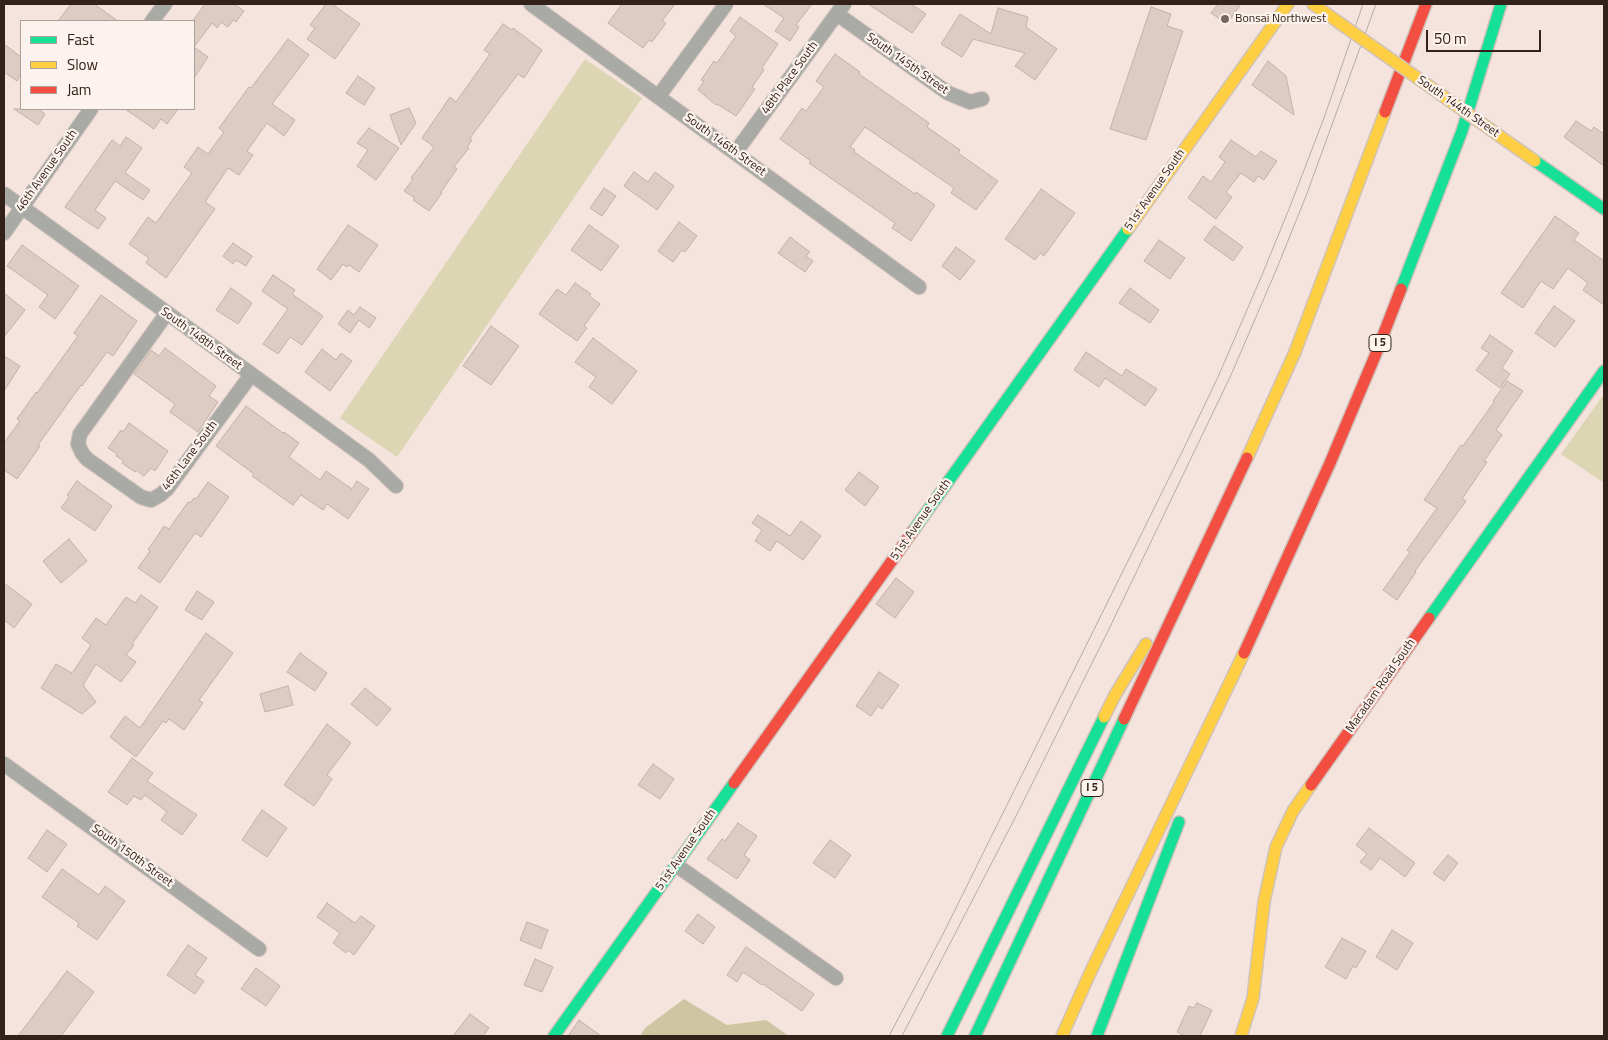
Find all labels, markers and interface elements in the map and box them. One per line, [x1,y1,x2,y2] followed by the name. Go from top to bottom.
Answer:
[1235,12,1326,26] place label: Bonsai Northwest
[1219,13,1231,25] marker: Bonsai Northwest
[20,20,195,110] legend
[1428,20,1543,52] scale bar
[1434,27,1467,50] text: 50 m
[67,28,94,51] text: Fast
[863,30,951,98] street label: South 145th Street
[759,39,821,117] street label: 48th Place South
[67,53,98,76] text: Slow
[1414,73,1502,141] street label: South 144th Street
[67,78,91,101] text: Jam
[682,111,768,179] street label: South 146th Street
[13,127,81,215] street label: 46th Avenue South
[1122,147,1188,233] street label: 51st Avenue South
[158,305,244,373] street label: South 148th Street
[1369,334,1391,352] road number: I 5
[159,418,221,494] street label: 46th Lane South
[888,477,954,563] street label: 51st Avenue South
[1343,636,1419,736] street label: Macadam Road South
[1081,780,1103,796] road number: I 5
[653,807,719,893] street label: 51st Avenue South
[89,822,175,890] street label: South 150th Street

